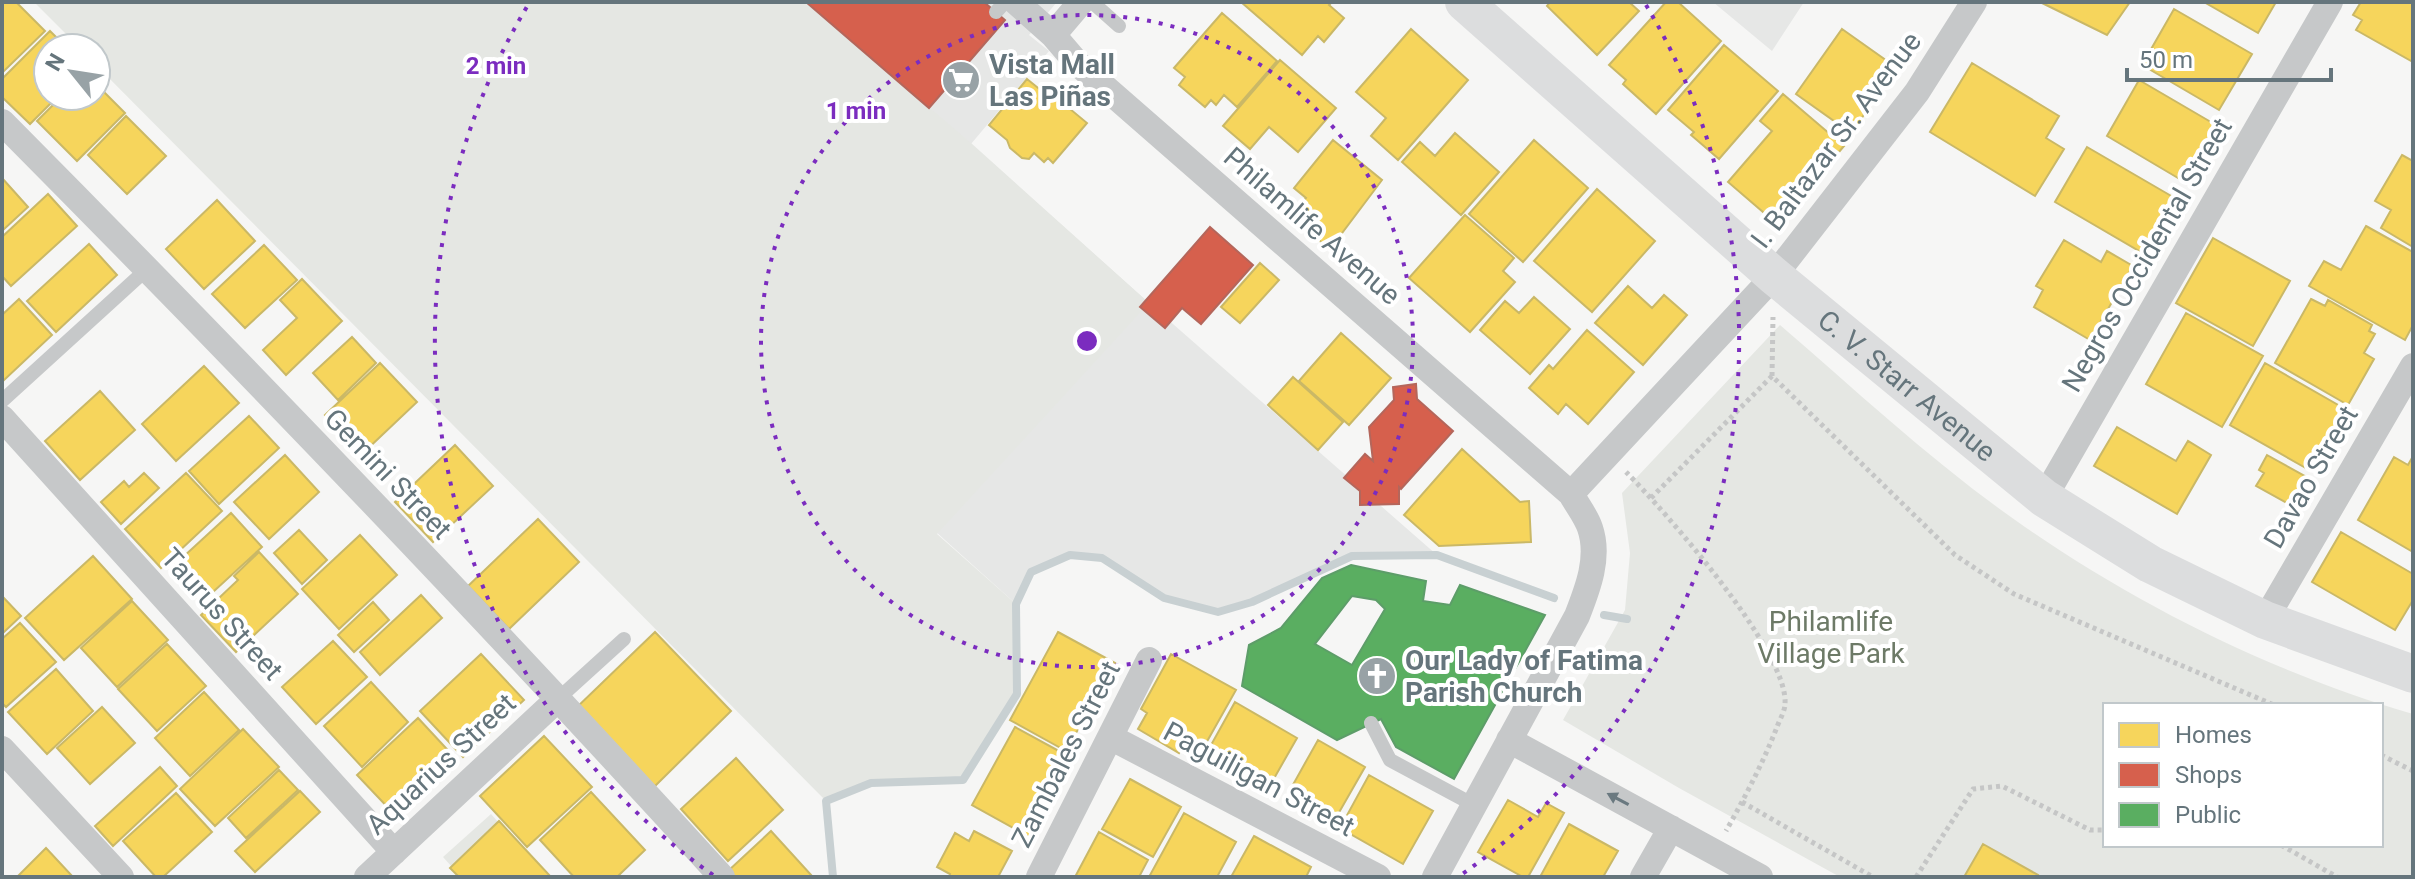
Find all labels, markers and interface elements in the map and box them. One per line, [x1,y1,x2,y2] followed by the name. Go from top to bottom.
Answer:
[1744,26,1928,254] street label: I. Baltazar Sr. Avenue
[32,32,112,112] north arrow
[2127,32,2331,82] scale bar
[2139,46,2193,74] text: 50 m
[989,48,1115,113] place label: Vista Mall Las Piñas
[40,49,70,75] text: N
[466,52,526,80] text: 2 min
[940,59,982,101] supermarket icon: Vista Mall Las Piñas
[826,97,886,125] text: 1 min
[2055,112,2239,398] street label: Negros Occidental Street
[1217,140,1407,312] street label: Philamlife Avenue
[1812,303,2003,468] street label: C. V. Starr Avenue
[1073,327,1101,355] centre of rings
[2257,400,2365,554] street label: Davao Street
[318,402,458,546] street label: Gemini Street
[154,541,290,687] street label: Taurus Street
[1757,605,1906,670] park label: Philamlife Village Park
[1405,644,1643,709] place label: Our Lady of Fatima Parish Church
[1005,655,1127,853] street label: Zambales Street
[1356,655,1398,697] church icon: Our Lady of Fatima Parish Church
[360,687,522,841] street label: Aquarius Street
[2103,703,2383,847] legend
[1158,715,1360,843] street label: Paguiligan Street
[2175,721,2252,749] text: Homes
[2175,761,2242,789] text: Shops
[1607,793,1629,807] one-way arrow
[2175,801,2241,829] text: Public

